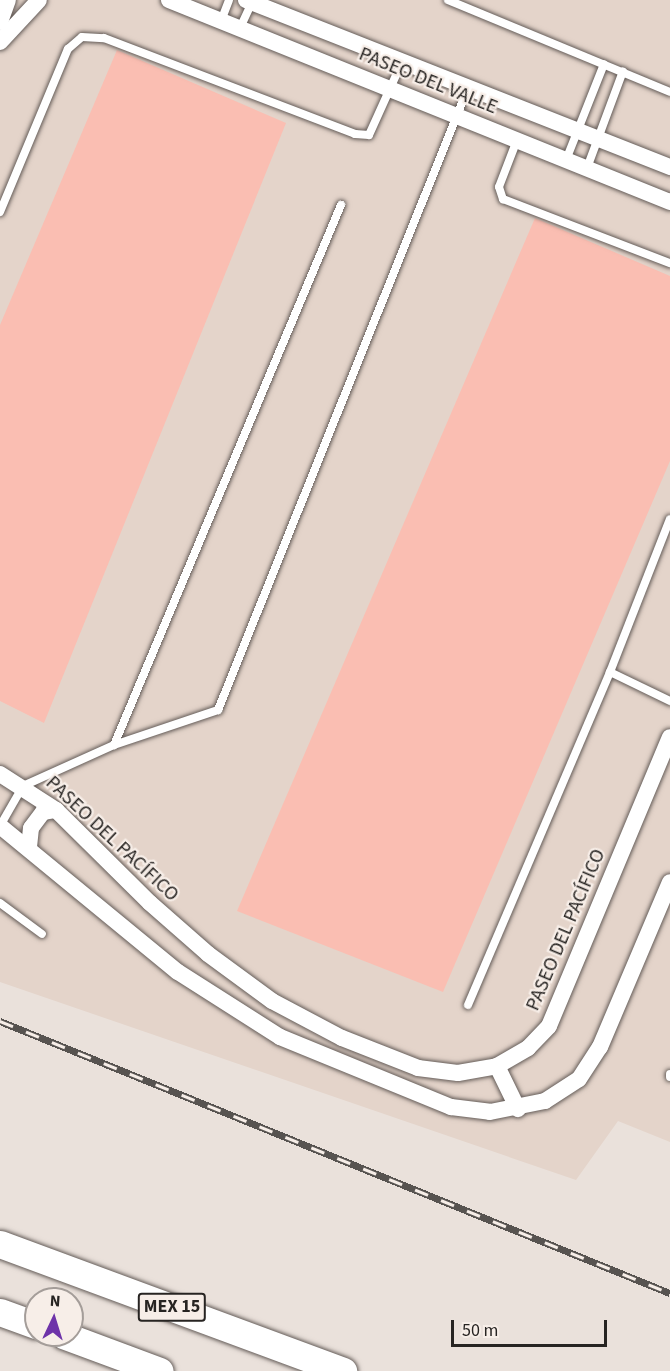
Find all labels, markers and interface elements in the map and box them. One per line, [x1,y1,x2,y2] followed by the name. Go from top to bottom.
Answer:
[355,42,501,120] street label: PASEO DEL VALLE
[40,771,184,907] street label: PASEO DEL PACÍFICO
[521,846,611,1014] street label: PASEO DEL PACÍFICO
[24,1287,84,1347] north arrow
[49,1290,61,1312] text: N
[138,1292,207,1322] road number: MEX 15
[454,1308,610,1346] scale bar
[462,1318,498,1343] text: 50 m

